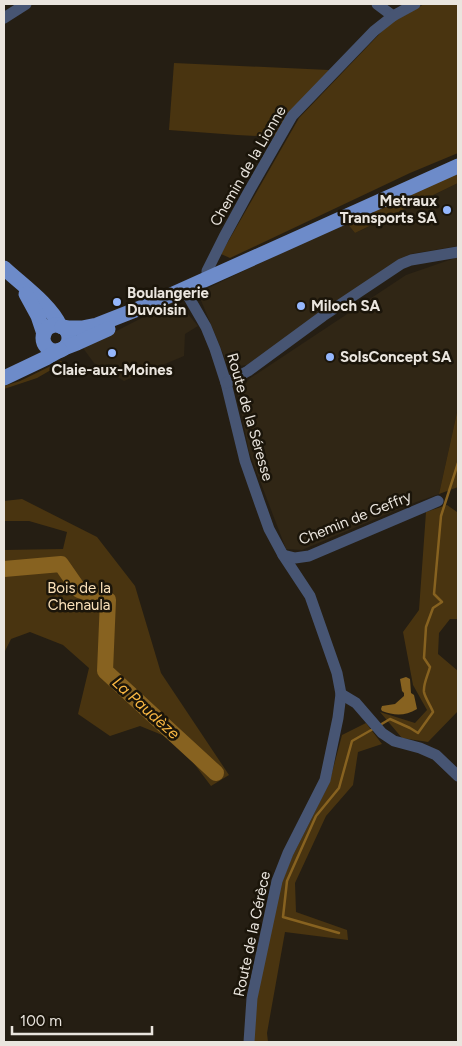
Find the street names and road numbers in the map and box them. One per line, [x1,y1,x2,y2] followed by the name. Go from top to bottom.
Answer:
[206,103,290,229] street label: Chemin de la Lionne
[223,351,277,483] street label: Route de la Séresse
[296,487,414,549] street label: Chemin de Geffry
[230,870,274,998] street label: Route de la Cérèce

